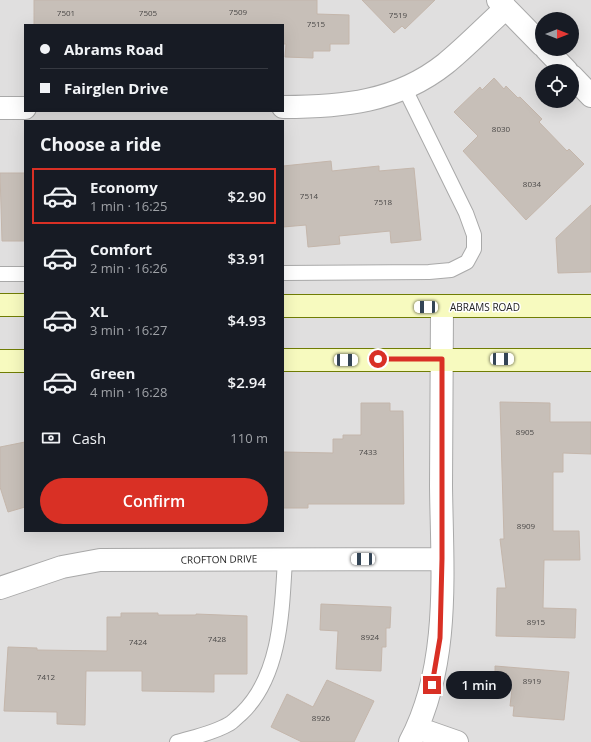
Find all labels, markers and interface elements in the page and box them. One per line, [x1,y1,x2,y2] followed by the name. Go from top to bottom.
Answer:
[229,6,248,17] house number: 7509
[57,7,75,18] house number: 7501
[139,7,158,18] house number: 7505
[389,9,408,20] house number: 7519
[535,12,579,56] north arrow
[535,12,579,108] map controls
[307,18,326,29] house number: 7515
[64,39,164,59] text: Abrams Road
[535,64,579,108] button: locate
[64,78,168,98] text: Fairglen Drive
[492,123,511,134] house number: 8030
[40,132,161,156] text: Choose a ride
[90,177,158,197] text: Economy
[42,178,78,214] icon: car
[523,178,542,189] house number: 8034
[228,186,266,206] text: $2.90
[300,190,319,201] house number: 7514
[374,196,393,207] house number: 7518
[90,197,167,215] text: 1 min · 16:25
[90,239,152,259] text: Comfort
[42,240,78,276] icon: car
[228,248,266,268] text: $3.91
[90,259,167,277] text: 2 min · 16:26
[450,300,520,314] street label: ABRAMS ROAD
[90,301,108,321] text: XL
[414,301,438,313] car
[42,302,78,338] icon: car
[228,310,266,330] text: $4.93
[90,321,167,339] text: 3 min · 16:27
[369,350,387,368] route start
[490,353,514,365] car
[334,354,358,366] car
[90,363,135,383] text: Green
[42,364,78,400] icon: car
[228,372,266,392] text: $2.94
[90,383,167,401] text: 4 min · 16:28
[516,426,535,437] house number: 8905
[40,427,62,449] icon: cash
[72,428,106,448] text: Cash
[230,429,268,447] text: 110 m
[359,446,378,457] house number: 7433
[40,478,268,524] button: Confirm
[517,520,536,531] house number: 8909
[181,551,257,567] street label: CROFTON DRIVE
[351,553,375,565] car
[527,616,546,627] house number: 8915
[361,631,380,642] house number: 8924
[208,633,227,644] house number: 7428
[129,636,148,647] house number: 7424
[37,671,56,682] house number: 7412
[446,671,512,699] callout: 1 min
[523,675,542,686] house number: 8919
[423,676,441,694] route end
[461,676,497,694] text: 1 min
[312,712,331,723] house number: 8926

